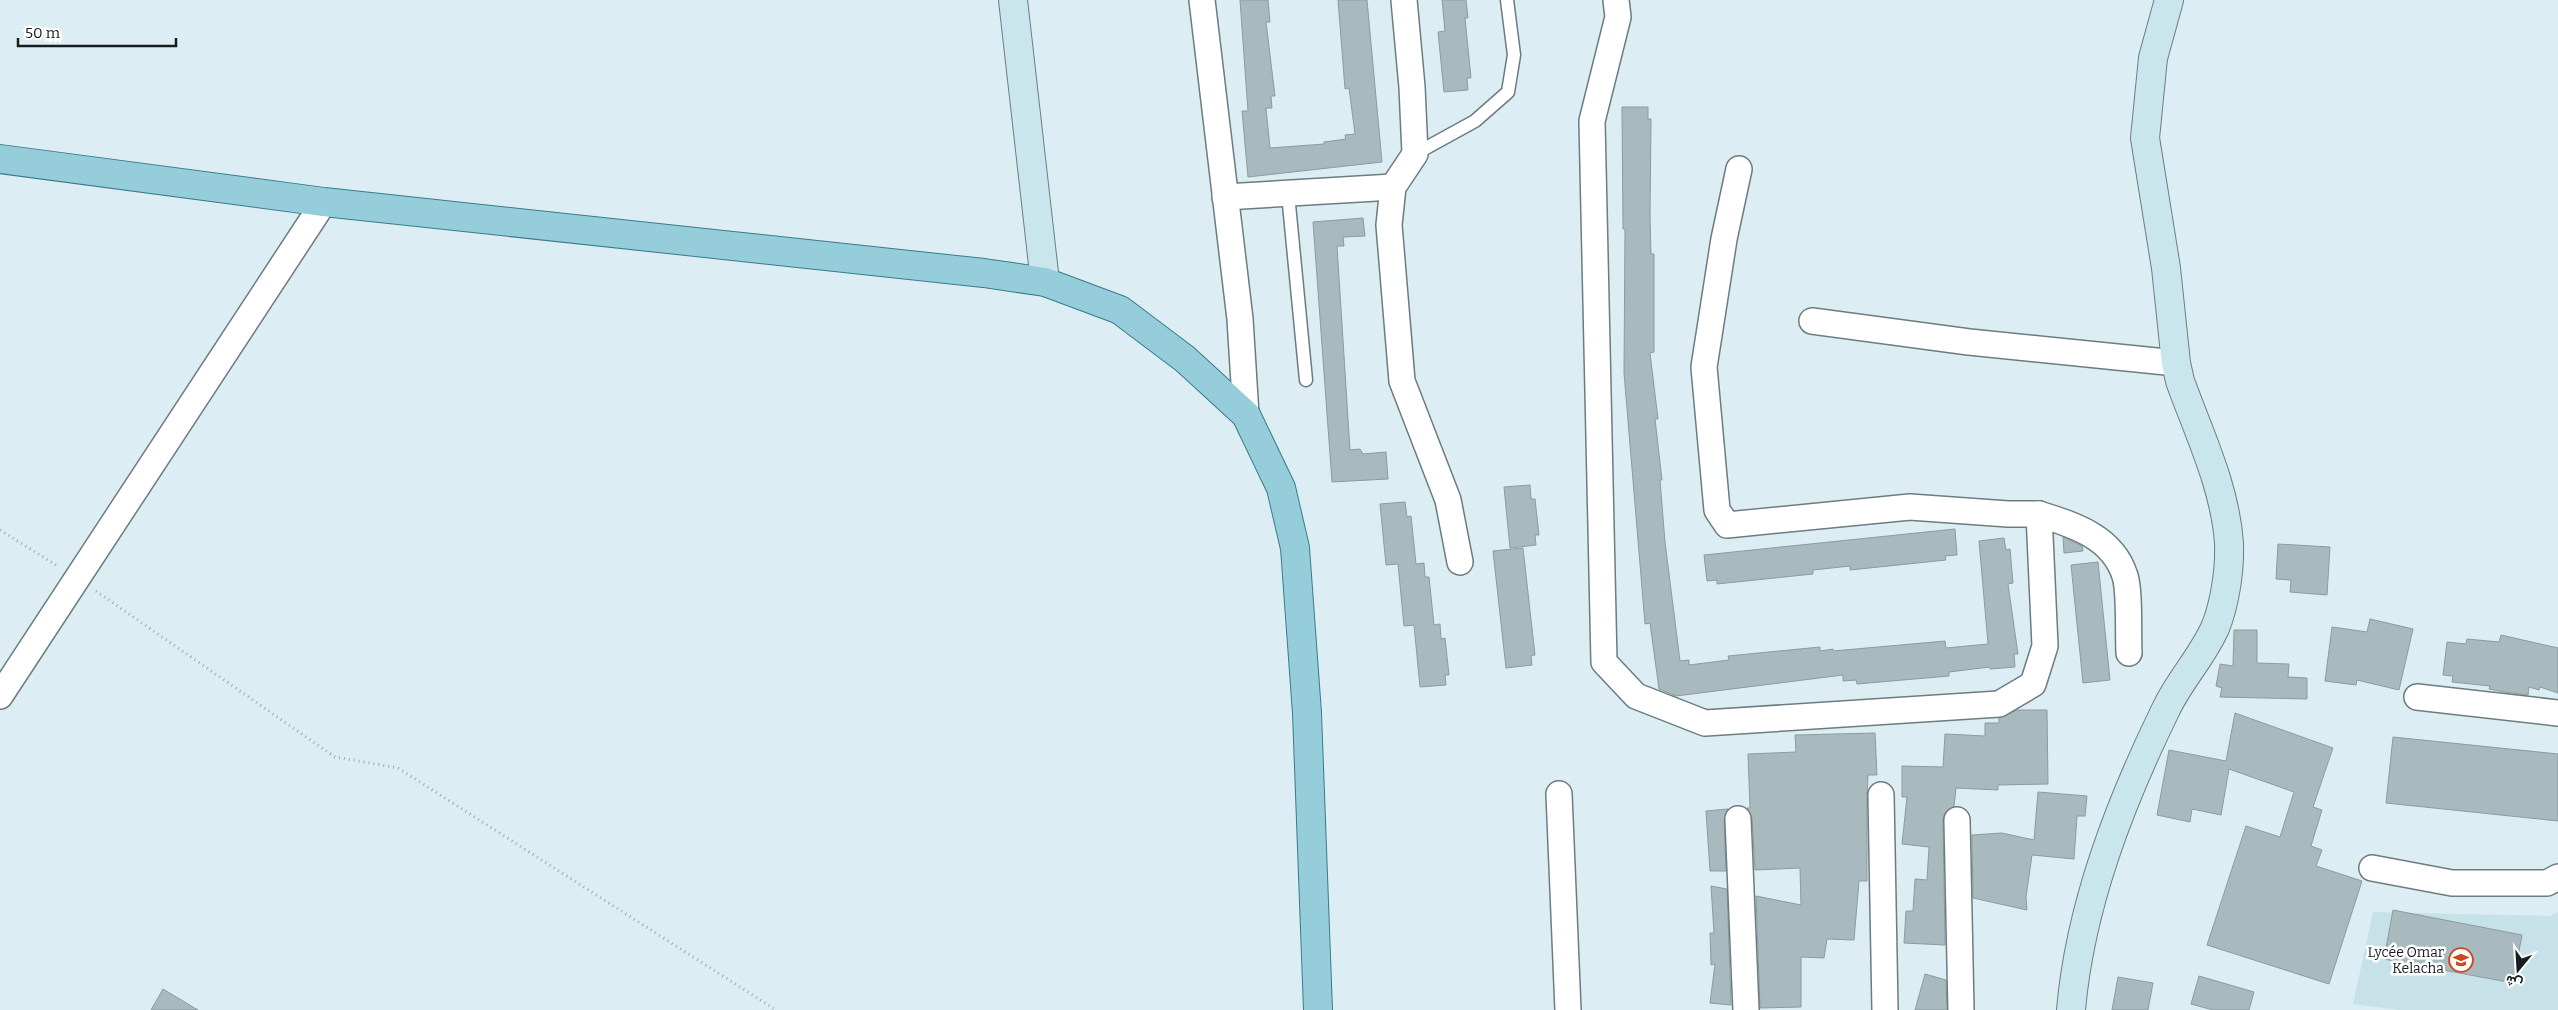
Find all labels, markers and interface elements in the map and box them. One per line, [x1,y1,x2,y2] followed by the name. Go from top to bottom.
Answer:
[18,15,175,47] scale bar
[25,24,61,42] text: 50 m
[2367,944,2444,977] place label: Lycée Omar Kelacha
[2493,945,2543,995] north arrow
[2448,947,2474,973] school or university icon: Lycée Omar Kelacha
[2503,971,2525,993] text: ش

